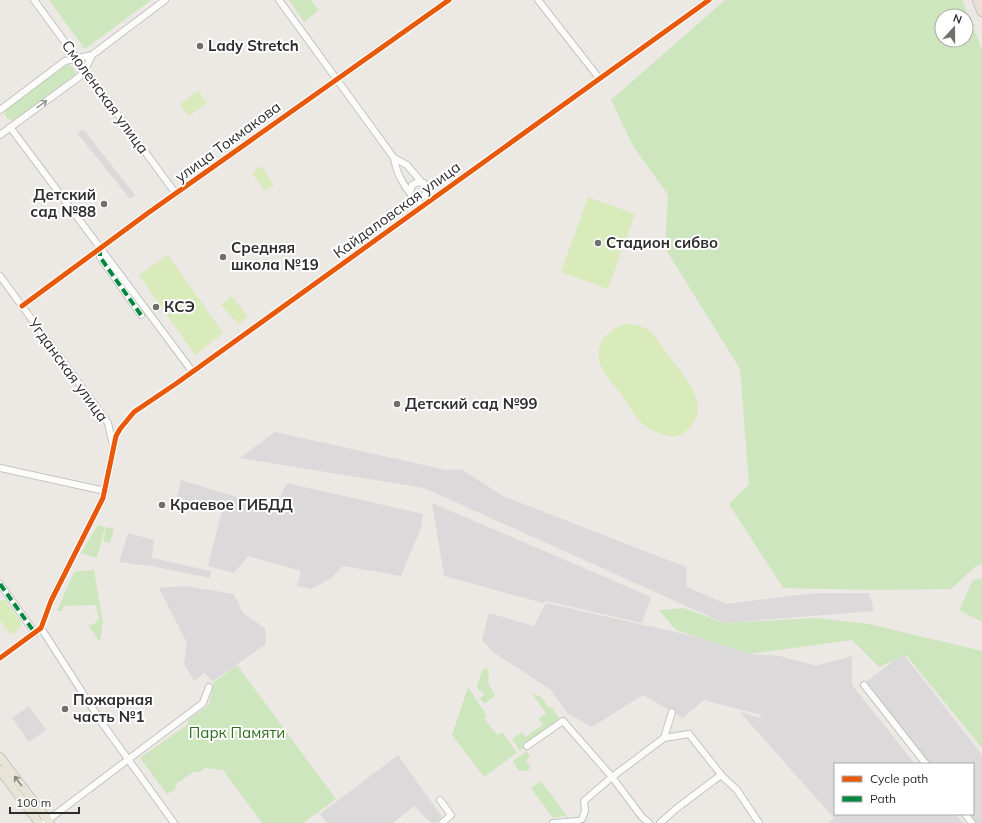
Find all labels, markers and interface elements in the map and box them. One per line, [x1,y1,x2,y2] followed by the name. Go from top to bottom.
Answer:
[934,8,974,48] north arrow
[951,11,964,27] text: N
[58,36,153,157] street label: Смоленская улица
[208,36,299,55] place label: Lady Stretch
[195,41,205,51] marker: Lady Stretch
[171,97,284,186] street label: улица Токмакова
[36,100,47,108] one-way arrow
[329,157,464,262] street label: Кайдаловская улица
[30,185,96,221] place label: Детский сад №88
[99,199,109,209] marker: Детский сад №88
[606,233,718,252] place label: Стадион сибво
[231,238,319,274] place label: Средняя школа №19
[593,238,603,248] marker: Стадион сибво
[218,252,228,262] marker: Средняя школа №19
[164,297,195,316] place label: КСЭ
[151,302,161,312] marker: КСЭ
[24,313,112,425] street label: Угданская улица
[405,394,537,413] place label: Детский сад №99
[392,399,402,409] marker: Детский сад №99
[170,495,293,514] place label: Краевое ГИБДД
[157,500,167,510] marker: Краевое ГИБДД
[73,690,153,726] place label: Пожарная часть №1
[60,704,70,714] marker: Пожарная часть №1
[189,723,285,742] park label: Парк Памяти
[834,763,974,815] legend
[870,771,928,786] text: Cycle path
[14,775,22,786] one-way arrow
[10,789,79,815] scale bar
[870,791,896,806] text: Path
[16,795,51,810] text: 100 m

